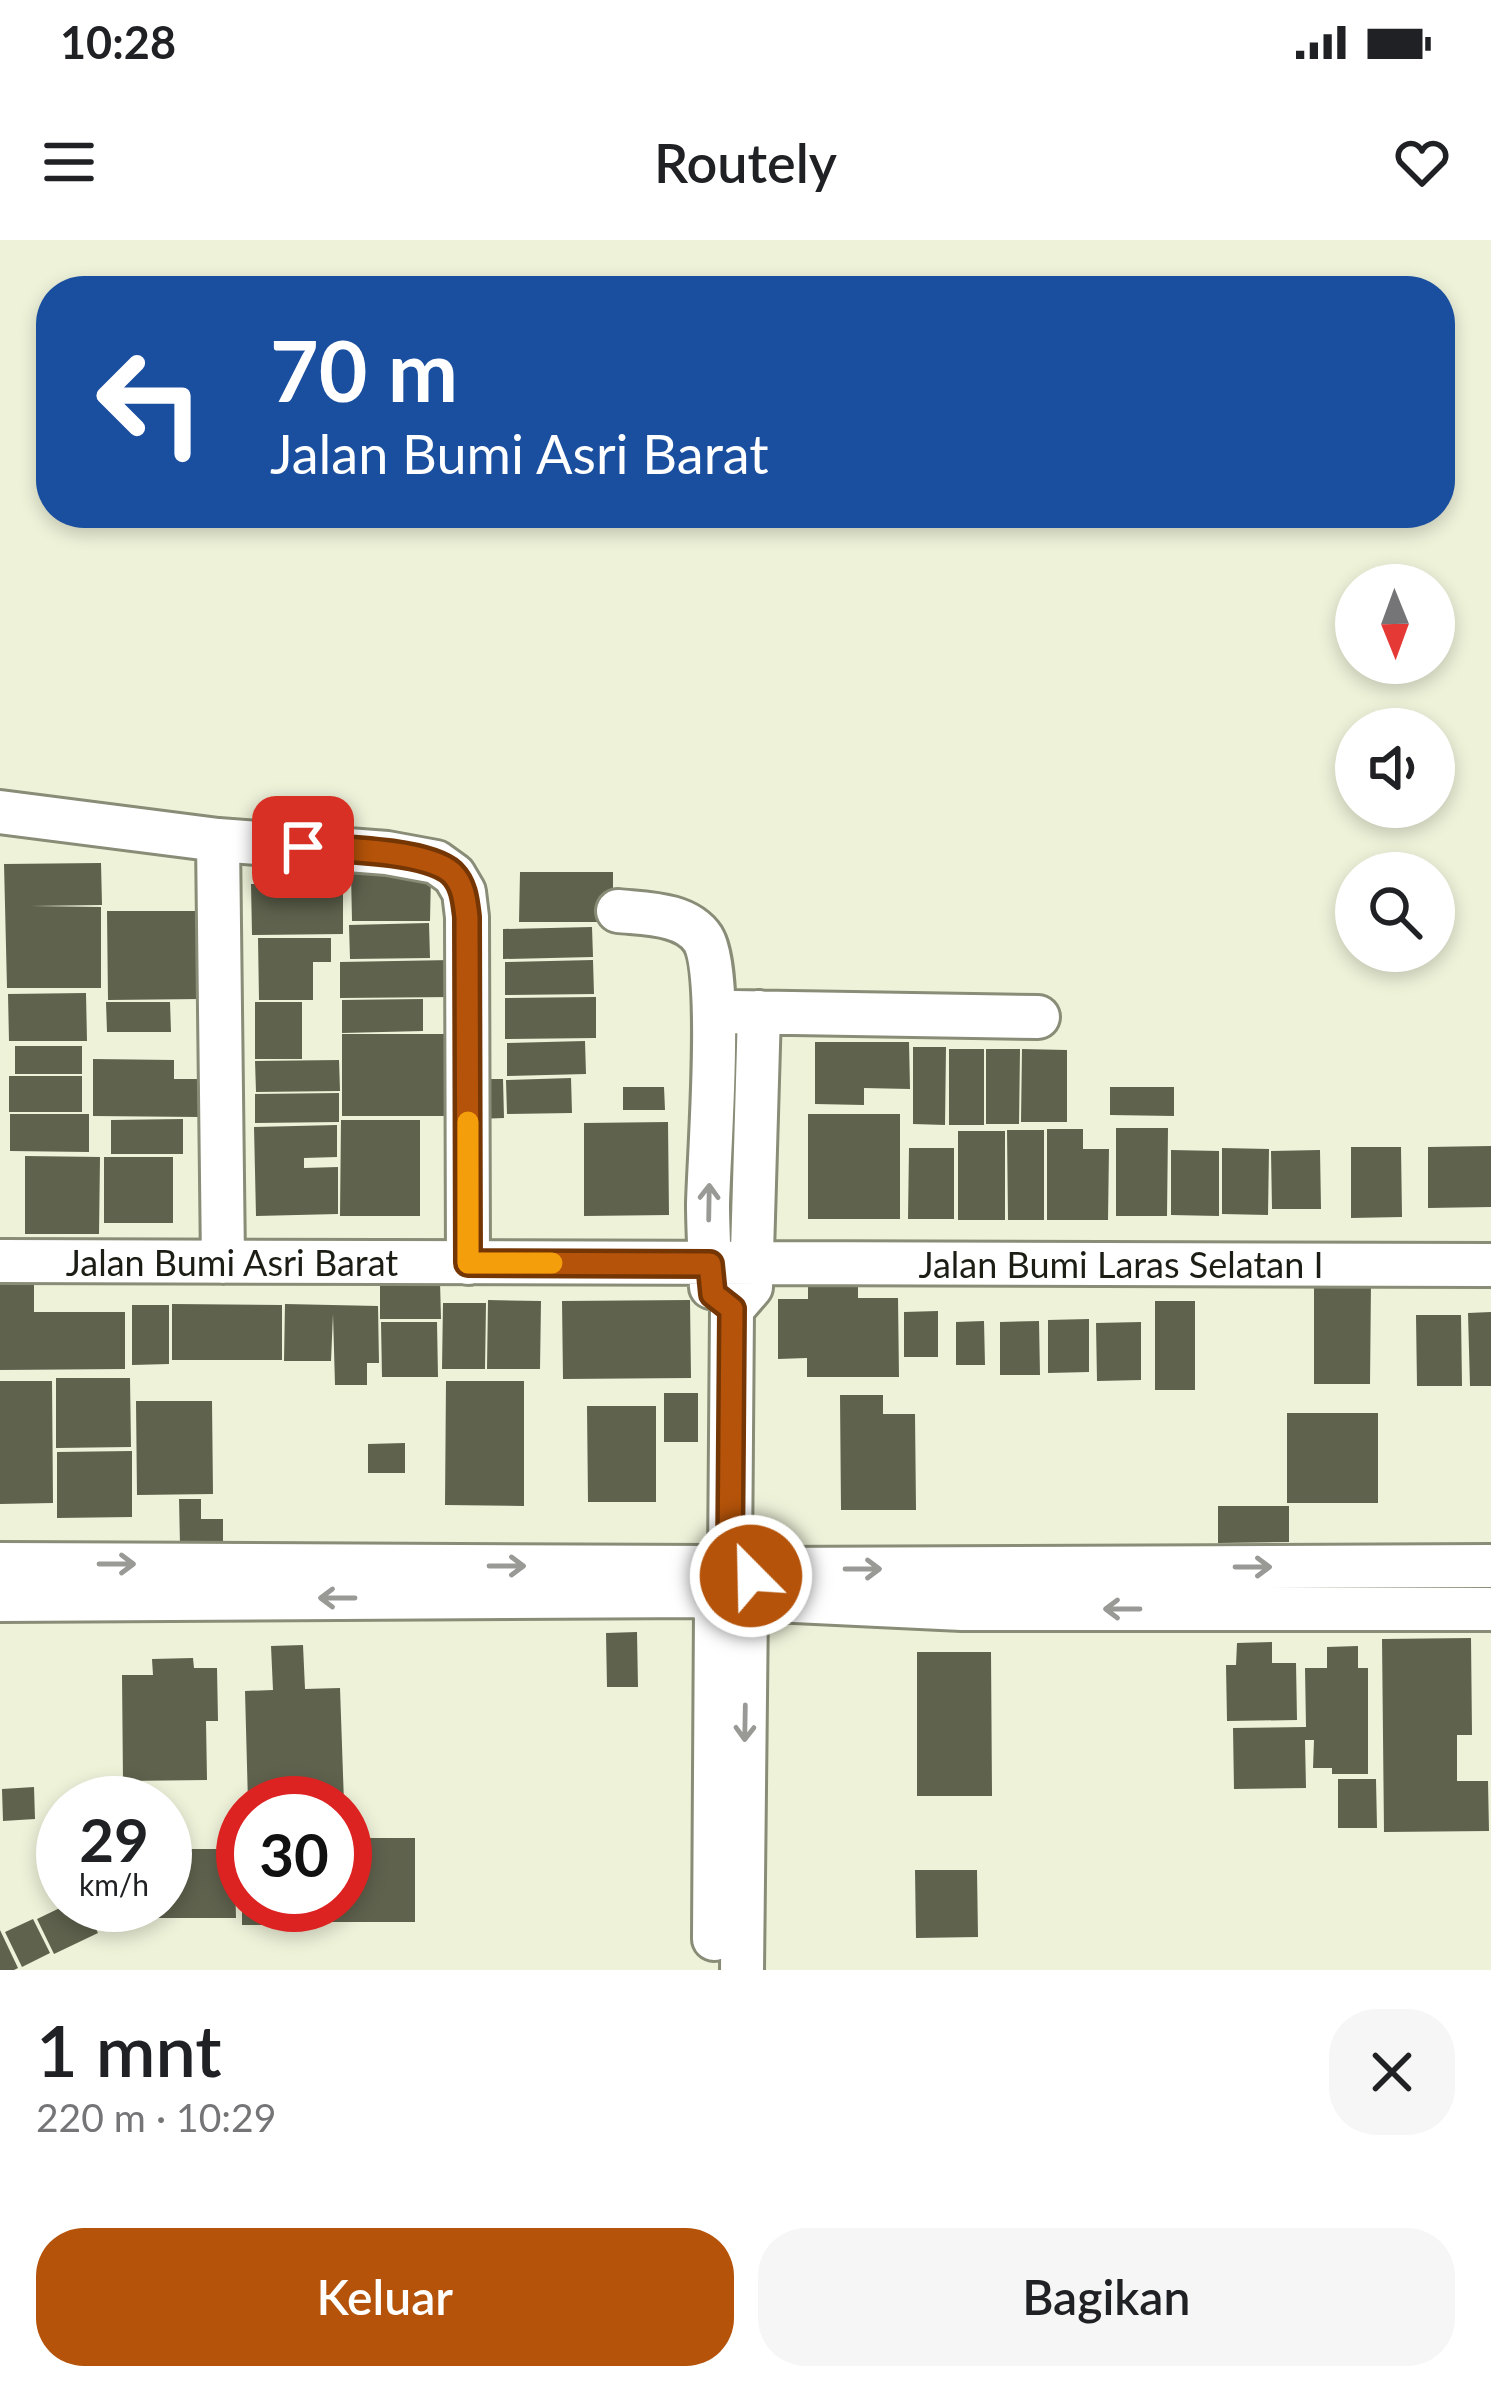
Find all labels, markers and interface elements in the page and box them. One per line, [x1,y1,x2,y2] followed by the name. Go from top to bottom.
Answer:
[60,15,176,69] text: 10:28
[36,129,102,195] icon: menu
[1389,129,1455,195] icon: heart
[654,130,837,195] text: Routely
[270,319,458,420] text: 70 m
[72,324,228,480] icon: left
[270,421,769,486] text: Jalan Bumi Asri Barat
[1335,564,1455,684] north arrow
[1335,564,1455,972] map controls
[1335,708,1455,828] button: sound
[252,796,354,898] pin
[270,814,336,880] icon: arrive
[1335,852,1455,972] button: search
[698,1183,720,1222] one-way arrow
[66,1240,398,1284] street label: Jalan Bumi Asri Barat
[918,1242,1324,1286] street label: Jalan Bumi Laras Selatan I
[688,1513,814,1639] position arrow
[97,1553,136,1575] one-way arrow
[487,1555,526,1577] one-way arrow
[1233,1556,1272,1578] one-way arrow
[843,1558,882,1580] one-way arrow
[318,1587,357,1609] one-way arrow
[1103,1598,1142,1620] one-way arrow
[734,1703,756,1742] one-way arrow
[216,1776,372,1932] speed limit sign: 30
[79,1803,149,1875] text: 29
[79,1866,149,1902] text: km/h
[36,2006,222,2092] text: 1 mnt
[1329,2009,1455,2135] button: close
[36,2094,276,2140] text: 220 m · 10:29
[36,2228,734,2366] button: Keluar
[758,2228,1455,2366] button: Bagikan

